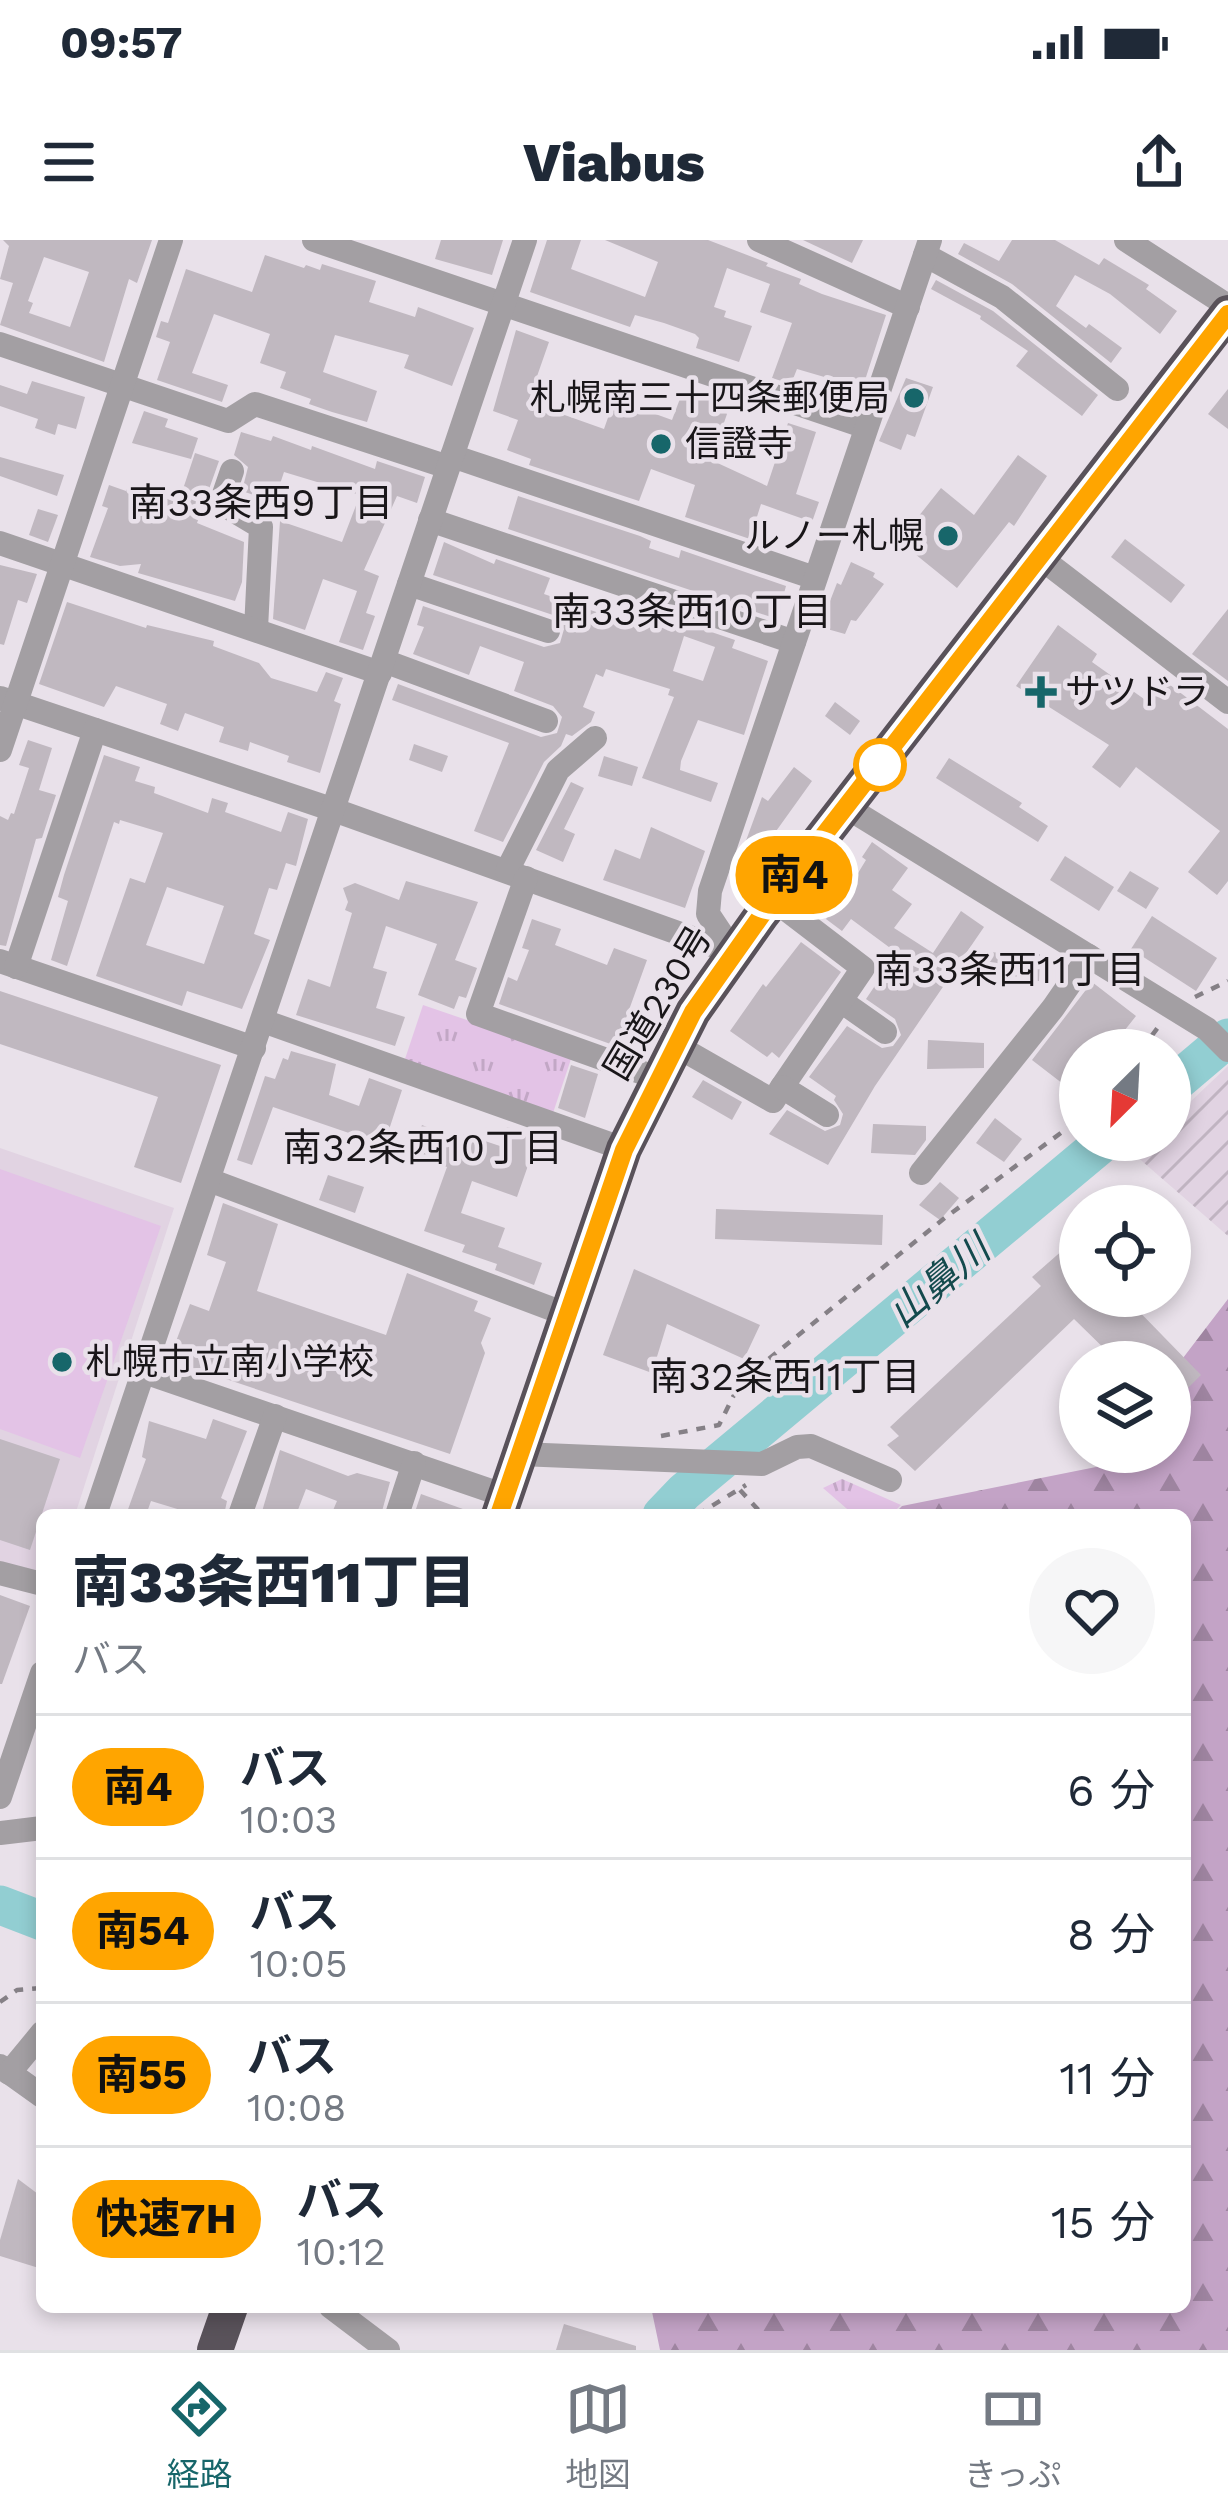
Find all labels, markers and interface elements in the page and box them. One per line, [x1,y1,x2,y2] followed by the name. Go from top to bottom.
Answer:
[60,16,183,69] text: 09:57
[36,129,102,195] icon: menu
[1126,129,1192,195] icon: share
[523,131,705,194] text: Viabus
[530,377,890,419] place label: 札幌南三十四条郵便局
[901,385,927,411] marker: 札幌南三十四条郵便局
[685,423,793,465] place label: 信證寺
[648,431,674,457] marker: 信證寺
[129,480,393,525] district label: 南33条西9丁目
[744,515,924,557] place label: ルノー札幌
[935,523,961,549] marker: ルノー札幌
[552,589,832,634] district label: 南33条西10丁目
[1065,671,1209,713] place label: サツドラ
[1028,679,1054,705] marker: サツドラ
[855,740,905,790] unlabelled marker
[740,836,848,914] line badge: 南4
[759,850,829,899] text: 南4
[596,918,720,1088] street label: 国道230号
[875,947,1145,992] district label: 南33条西11丁目
[1059,1029,1191,1161] north arrow
[1059,1029,1191,1473] map controls
[283,1125,563,1170] district label: 南32条西10丁目
[1059,1185,1191,1317] button: locate
[880,1224,1001,1336] water label: 山鼻川
[86,1341,374,1383] place label: 札幌市立南小学校
[1059,1341,1191,1473] button: layers
[49,1349,75,1375] marker: 札幌市立南小学校
[650,1354,920,1399] district label: 南32条西11丁目
[1029,1548,1155,1674] button: heart
[72,1549,476,1616] text: 南33条西11丁目
[72,1637,150,1682] text: バス
[240,1742,330,1795] text: バス
[103,1762,173,1811] text: 南4
[1067,1764,1155,1817] text: 6 分
[240,1797,337,1842] text: 10:03
[250,1886,340,1939] text: バス
[96,1906,190,1955] text: 南54
[1067,1908,1155,1961] text: 8 分
[250,1941,348,1986] text: 10:05
[247,2030,337,2083] text: バス
[96,2050,187,2099] text: 南55
[1060,2052,1155,2105] text: 11 分
[247,2085,346,2130] text: 10:08
[297,2174,387,2227] text: バス
[96,2194,237,2243] text: 快速7H
[1051,2196,1155,2249] text: 15 分
[297,2229,386,2274] text: 10:12
[166,2376,232,2496] tab: 経路
[565,2376,631,2496] tab: 地図
[964,2376,1062,2496] tab: きっぷ

